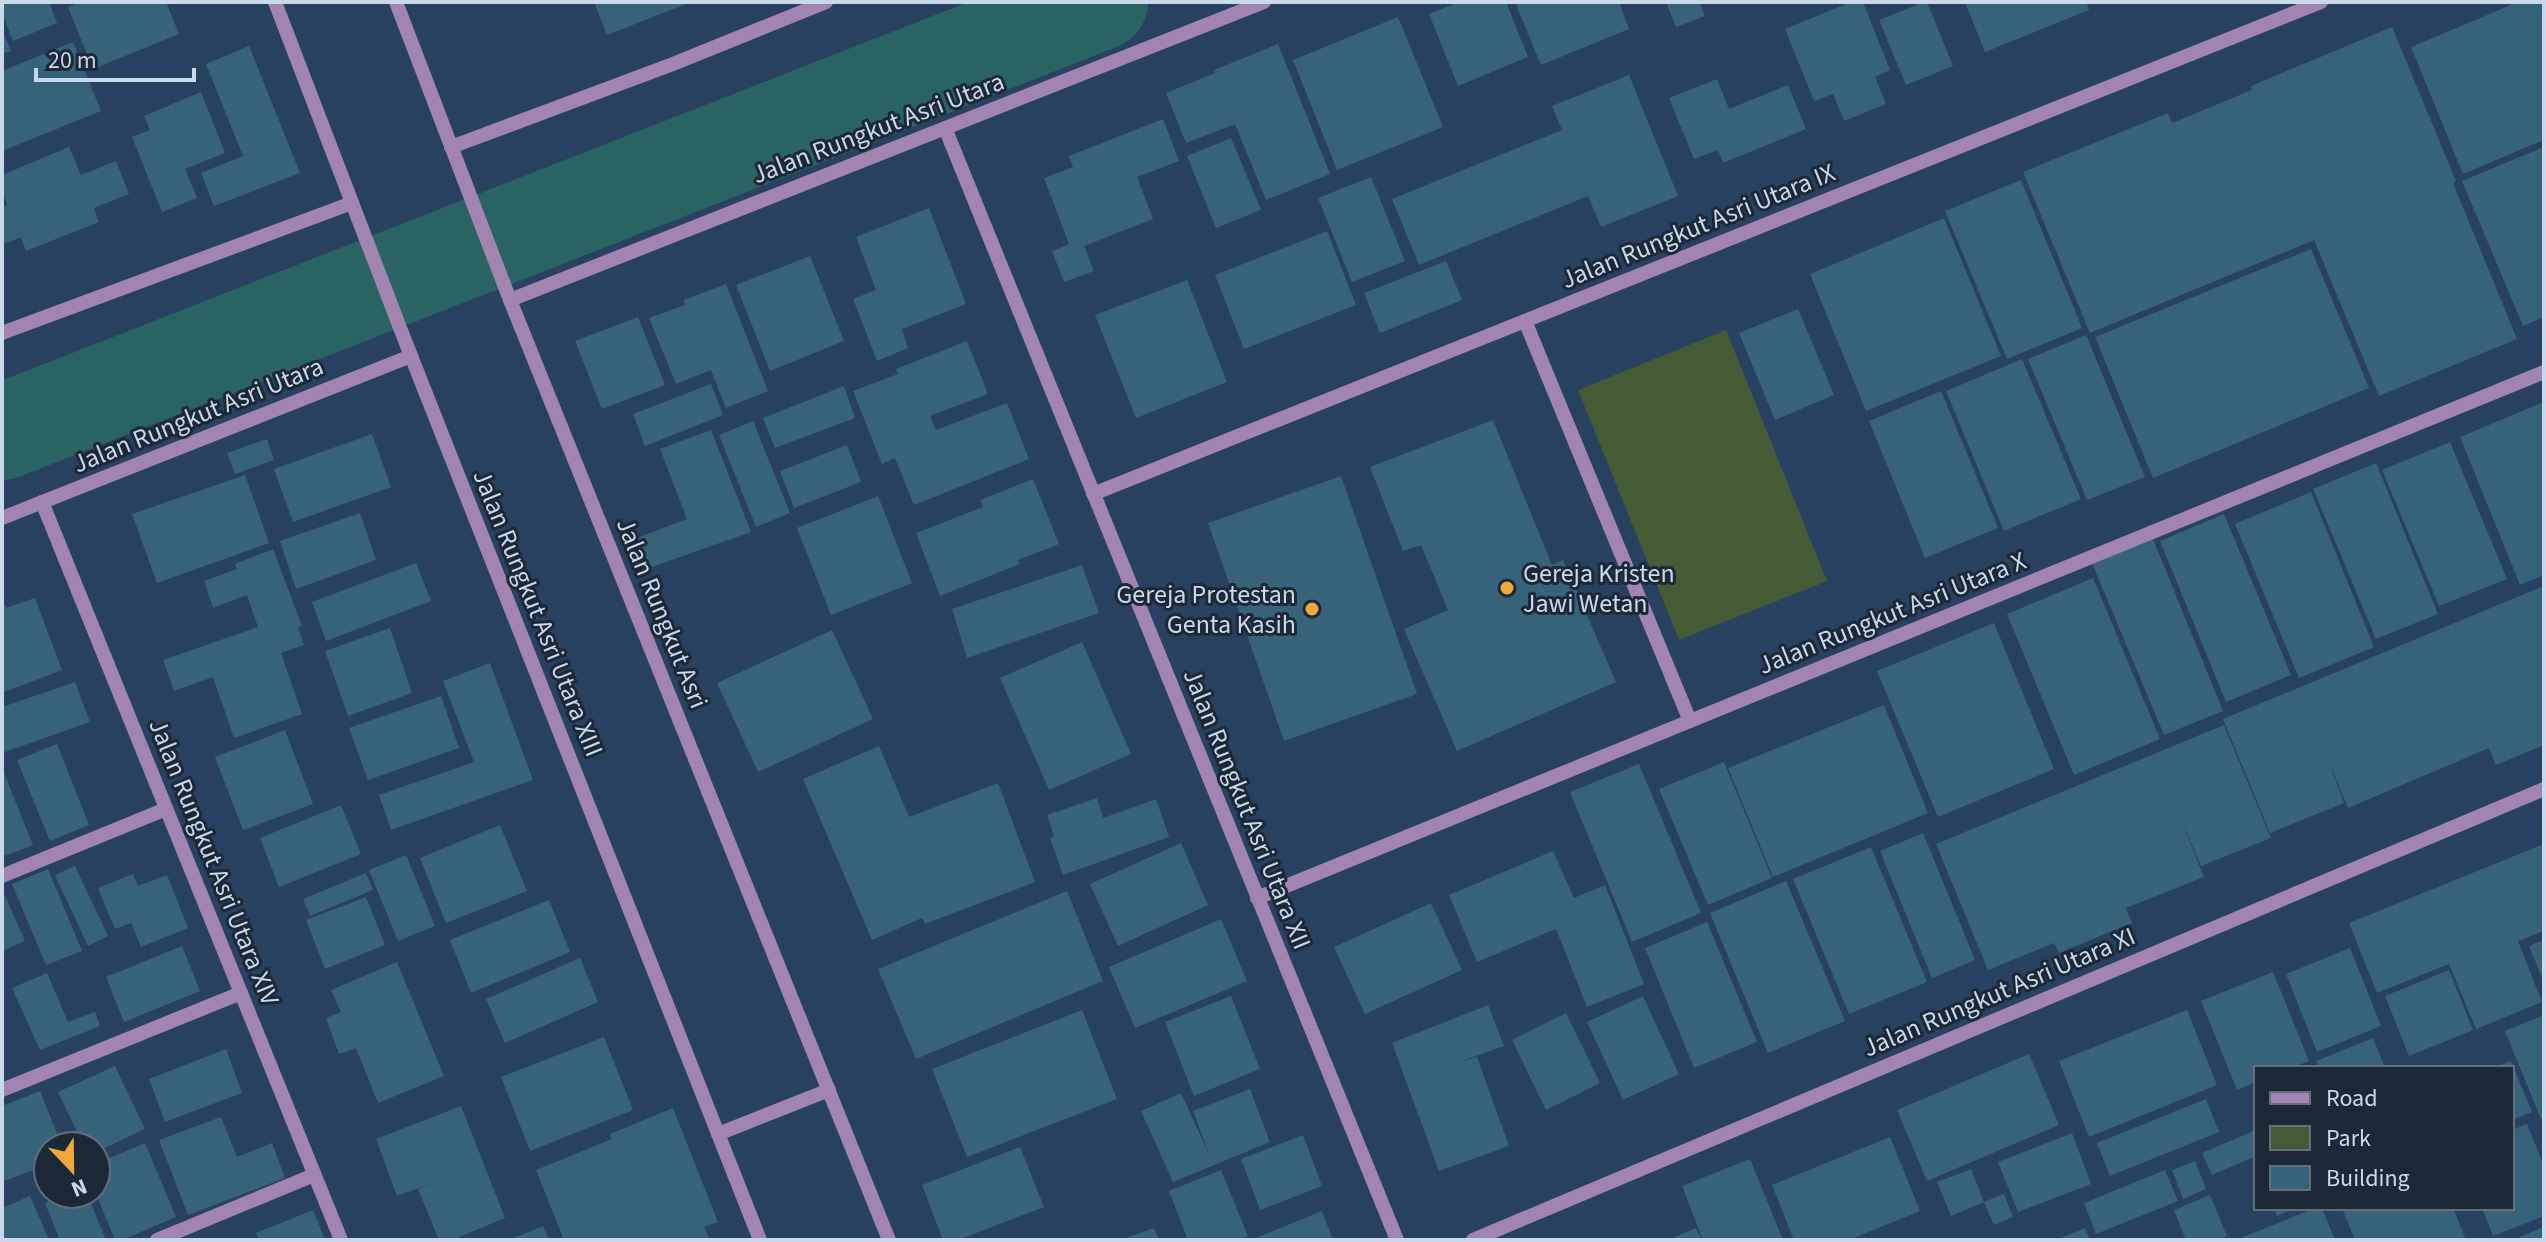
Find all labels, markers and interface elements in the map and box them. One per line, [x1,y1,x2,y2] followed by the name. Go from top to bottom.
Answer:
[36,32,194,82] scale bar
[48,43,97,78] text: 20 m
[747,63,1009,193] street label: Jalan Rungkut Asri Utara
[1555,154,1841,298] street label: Jalan Rungkut Asri Utara IX
[67,348,329,482] street label: Jalan Rungkut Asri Utara
[463,464,613,762] street label: Jalan Rungkut Asri Utara XIII
[607,512,717,714] street label: Jalan Rungkut Asri
[1752,542,2032,684] street label: Jalan Rungkut Asri Utara X
[1523,555,1675,622] place label: Gereja Kristen Jawi Wetan
[1116,576,1296,643] place label: Gereja Protestan Genta Kasih
[1498,579,1516,597] marker: Gereja Kristen Jawi Wetan
[1303,600,1321,618] marker: Gereja Protestan Genta Kasih
[1174,663,1320,955] street label: Jalan Rungkut Asri Utara XII
[139,713,289,1011] street label: Jalan Rungkut Asri Utara XIV
[1857,918,2141,1066] street label: Jalan Rungkut Asri Utara XI
[2254,1066,2514,1210] legend
[2326,1081,2378,1116] text: Road
[2326,1121,2371,1156] text: Park
[32,1130,112,1210] north arrow
[2326,1161,2410,1196] text: Building
[66,1170,92,1205] text: N

